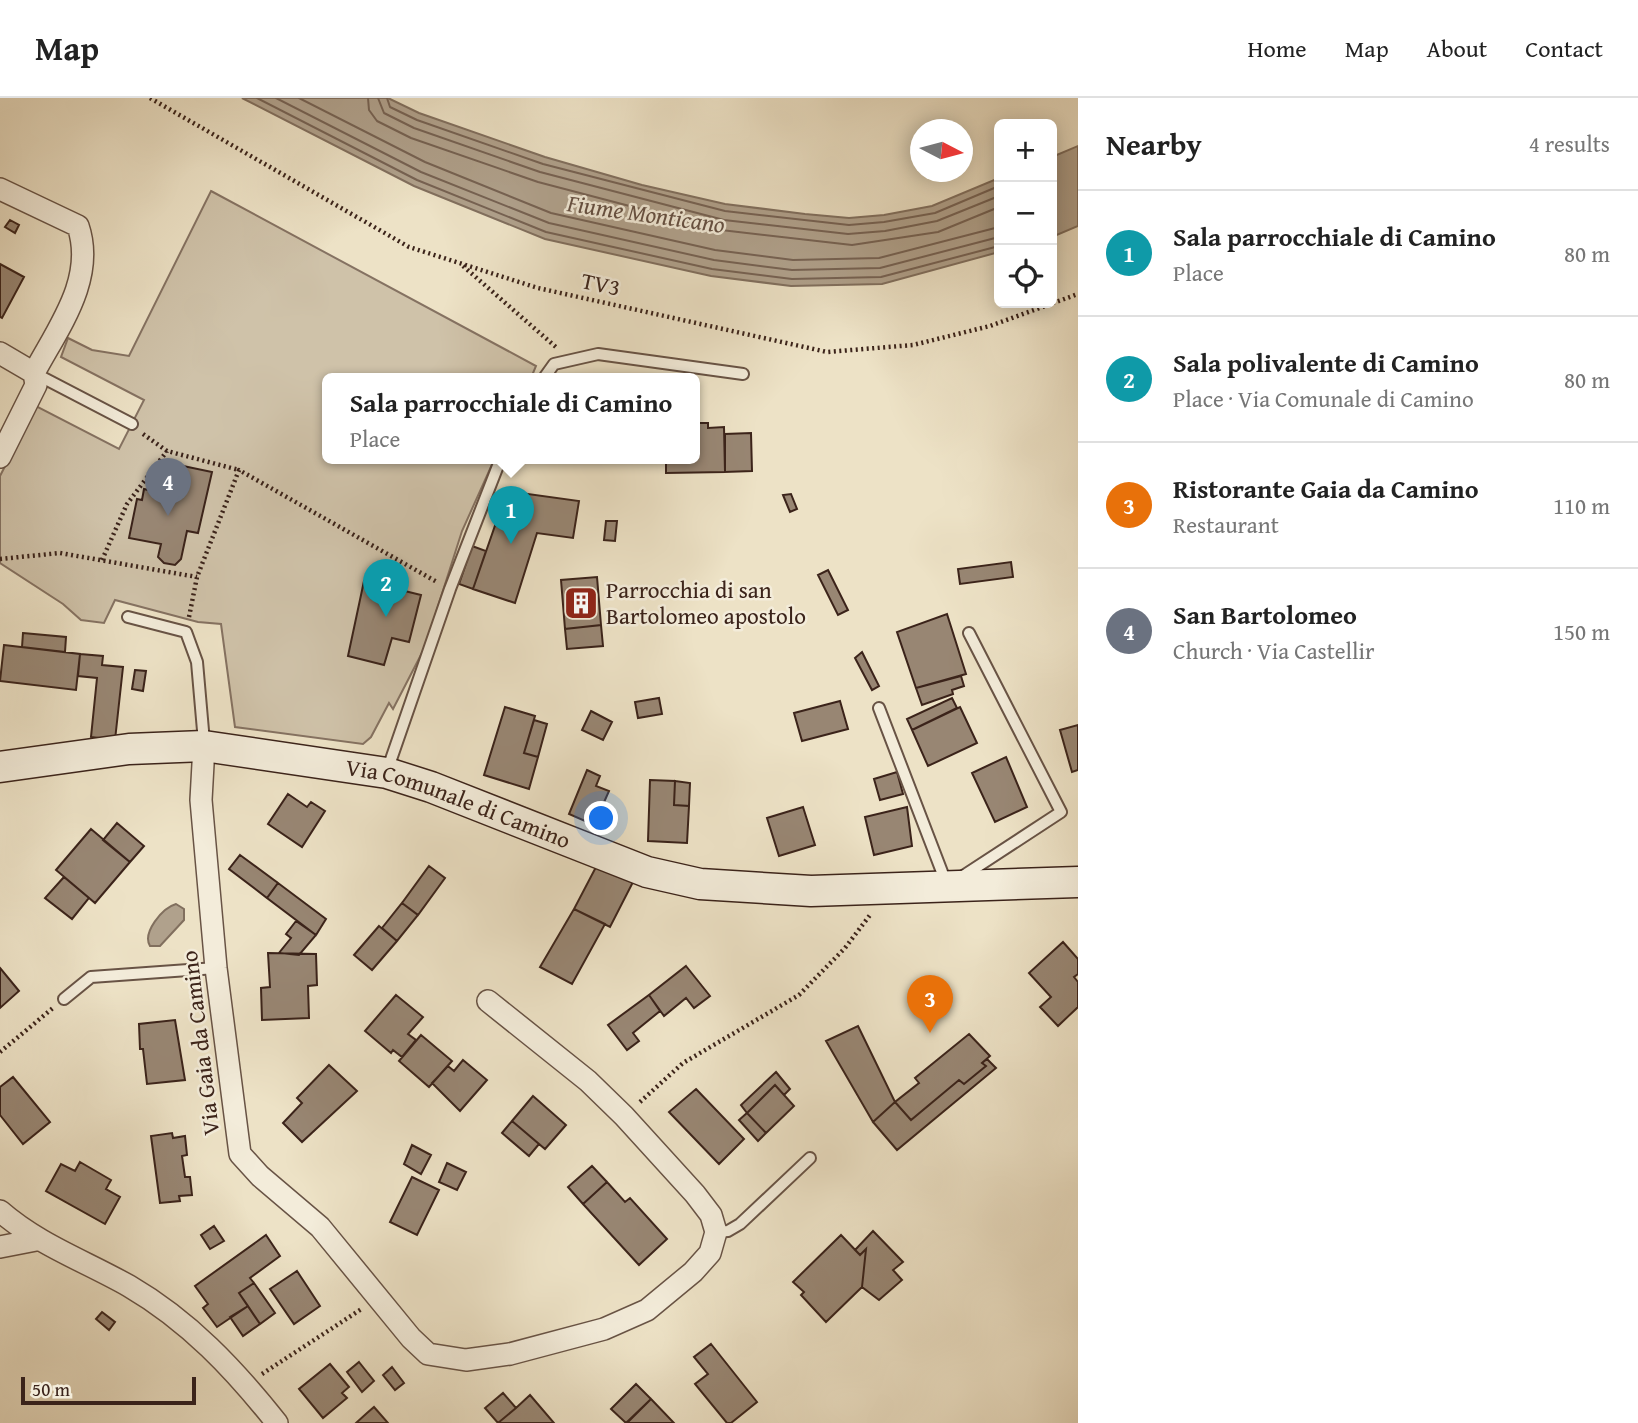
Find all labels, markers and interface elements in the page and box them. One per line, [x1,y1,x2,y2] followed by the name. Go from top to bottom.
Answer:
[35,24,99,72] text: Map
[1248,31,1307,66] text: Home
[1345,31,1389,66] text: Map
[1427,31,1487,66] text: About
[1525,31,1603,66] text: Contact
[910,119,973,182] north arrow
[994,119,1057,308] map controls
[994,119,1057,182] button: +
[1106,122,1202,166] text: Nearby
[1529,127,1610,160] text: 4 results
[994,182,1057,245] button: −
[564,185,727,242] water label: Fiume Monticano
[1173,217,1496,256] text: Sala parrocchiale di Camino
[1123,237,1135,270] text: 1
[1564,237,1610,270] text: 80 m
[994,245,1057,308] button: locate
[1173,256,1224,289] text: Place
[579,263,624,304] street label: TV3
[1173,343,1479,382] text: Sala polivalente di Camino
[1123,363,1135,396] text: 2
[1564,363,1610,396] text: 80 m
[322,373,700,464] popup
[1173,382,1474,415] text: Place · Via Comunale di Camino
[350,383,672,422] text: Sala parrocchiale di Camino
[350,422,400,455] text: Place
[145,458,191,516] pin: 4
[1173,469,1479,508] text: Ristorante Gaia da Camino
[488,486,534,544] pin: 1
[1123,489,1135,522] text: 3
[1553,489,1610,522] text: 110 m
[1173,508,1279,541] text: Restaurant
[363,559,409,617] pin: 2
[606,573,806,632] place label: Parrocchia di san Bartolomeo apostolo
[562,584,600,622] building icon: Parrocchia di san Bartolomeo apostolo
[1173,595,1357,634] text: San Bartolomeo
[1123,615,1135,648] text: 4
[1553,615,1610,648] text: 150 m
[1173,634,1374,667] text: Church · Via Castellir
[344,750,576,856] street label: Via Comunale di Camino
[584,801,618,835] your location
[172,949,227,1137] street label: Via Gaia da Camino
[907,975,953,1033] pin: 3
[21,1374,196,1406] scale bar
[32,1375,70,1403] text: 50 m

